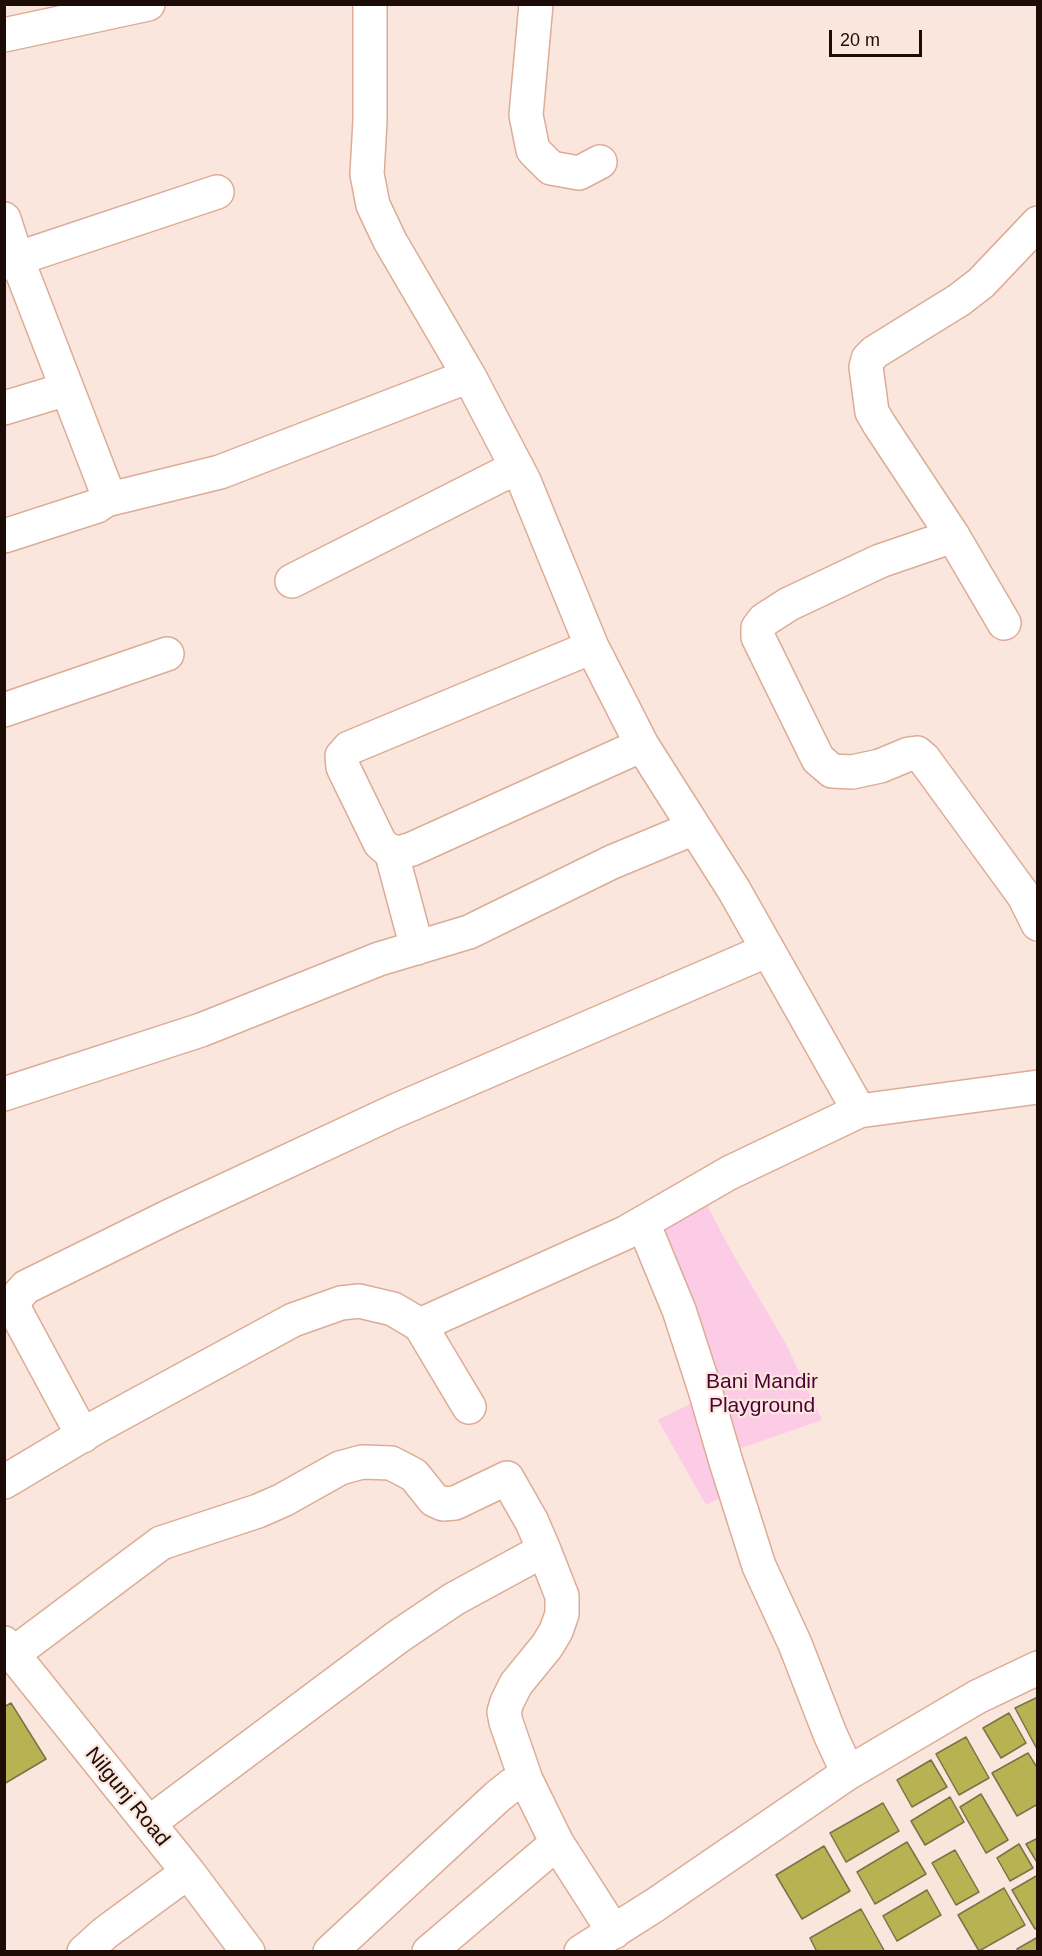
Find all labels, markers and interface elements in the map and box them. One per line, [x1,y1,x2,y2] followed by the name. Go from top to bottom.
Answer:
[832,18,925,56] scale bar
[840,30,880,50] text: 20 m
[706,1369,818,1419] park label: Bani Mandir Playground
[79,1742,175,1852] street label: Nilgunj Road

